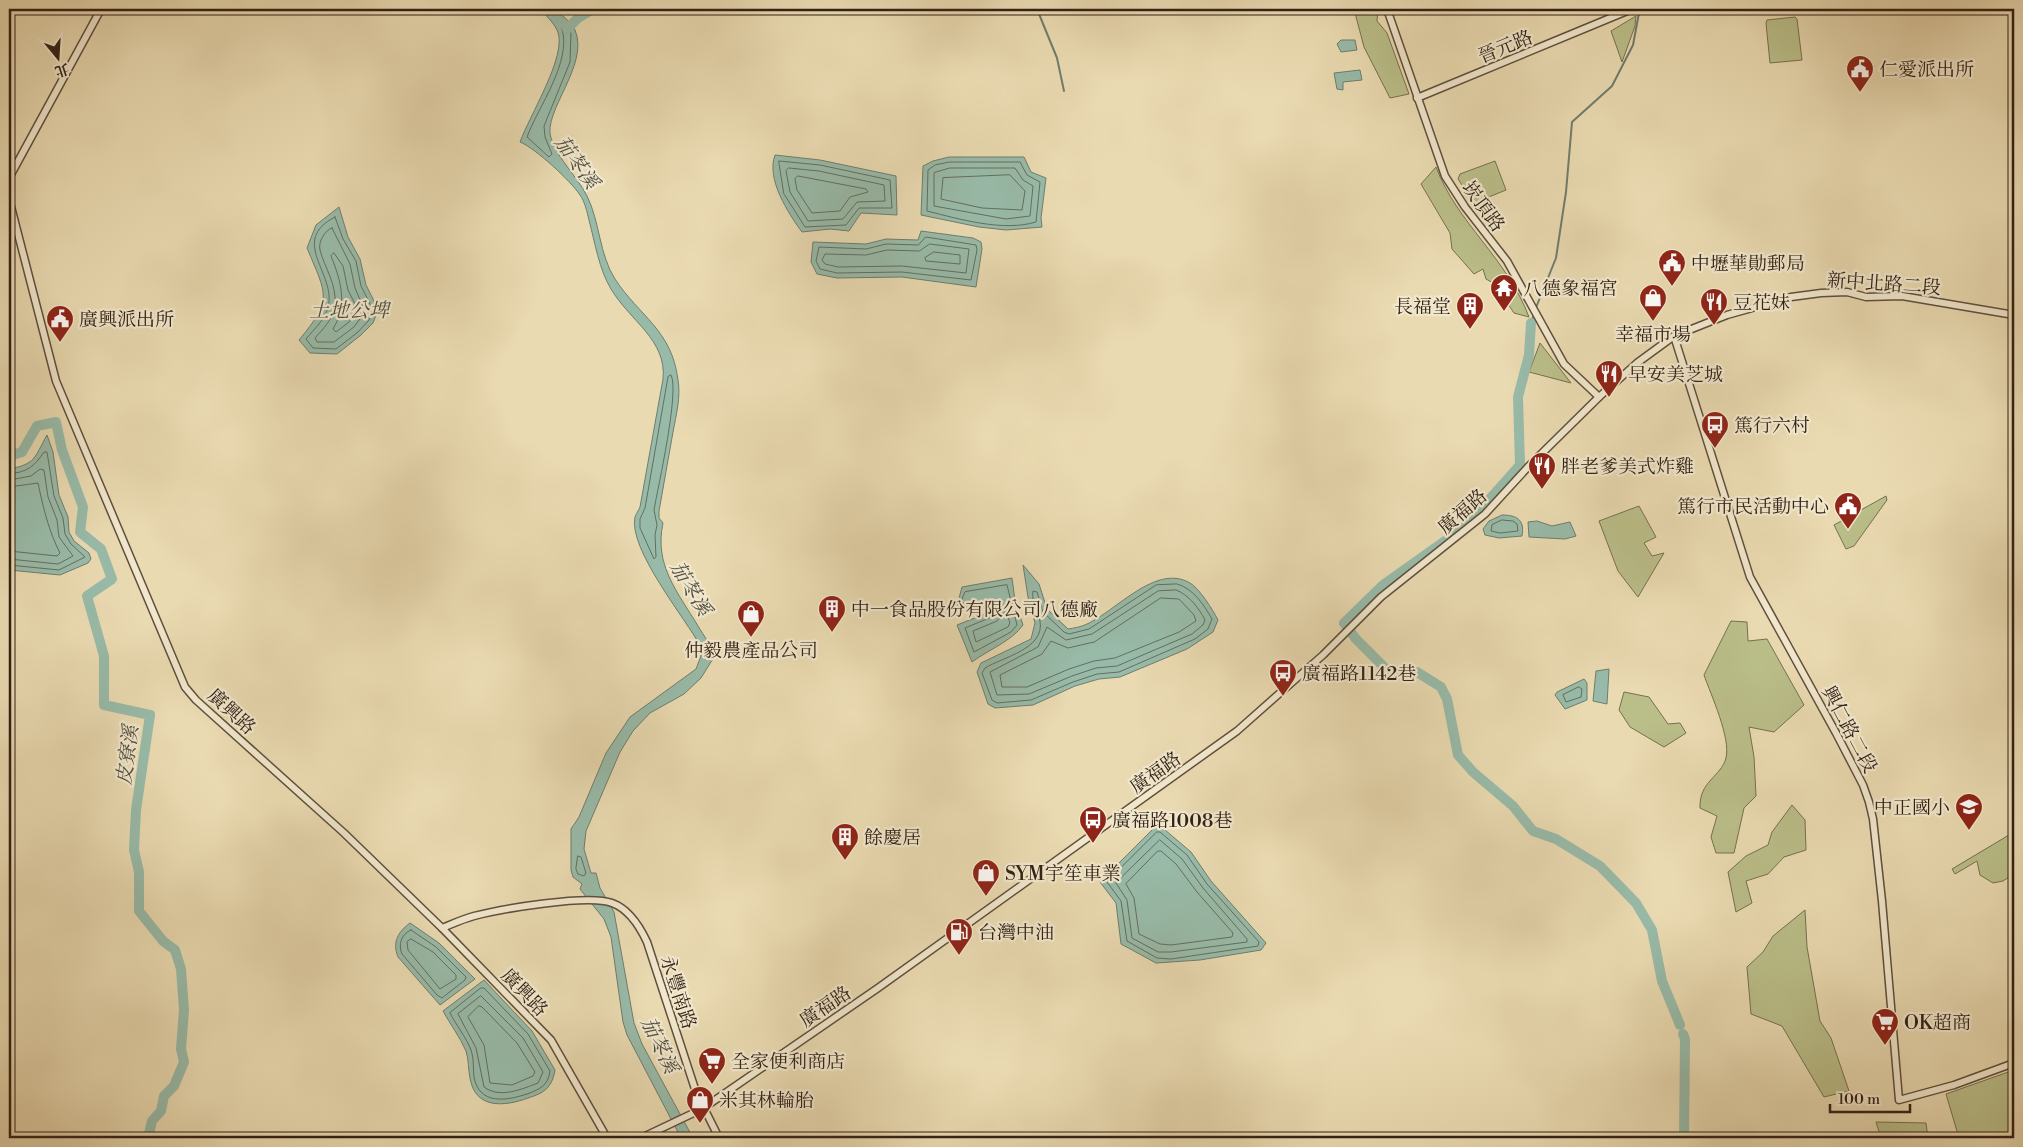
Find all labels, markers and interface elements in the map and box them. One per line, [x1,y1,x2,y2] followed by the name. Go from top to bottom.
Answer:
[1474,25,1536,69] street label: 晉元路
[32,32,82,82] north arrow
[1845,54,1875,93] public building icon: 仁愛派出所
[1879,58,1974,82] place label: 仁愛派出所
[52,59,71,80] text: 北
[548,131,605,196] water label: 茄苳溪
[1457,176,1510,237] street label: 崁頂路
[1657,248,1687,287] public building icon: 中壢華勛郵局
[1691,252,1805,276] place label: 中壢華勛郵局
[1826,268,1942,300] street label: 新中北路二段
[1489,273,1519,312] temple icon: 八德象福宮
[1523,277,1618,301] place label: 八德象福宮
[1638,283,1668,322] shop icon: 幸福市場
[1699,287,1729,326] restaurant icon: 豆花妹
[1455,291,1485,330] building icon: 長福堂
[1733,291,1790,315] place label: 豆花妹
[1394,295,1451,319] place label: 長福堂
[309,299,392,324] water label: 土地公埤
[45,304,75,343] public building icon: 廣興派出所
[79,308,174,332] place label: 廣興派出所
[1615,323,1691,347] place label: 幸福市場
[1594,359,1624,398] restaurant icon: 早安美芝城
[1628,363,1723,387] place label: 早安美芝城
[1700,410,1730,449] bus stop icon: 篤行六村
[1734,414,1810,438] place label: 篤行六村
[1527,451,1557,490] restaurant icon: 胖老爹美式炸雞
[1561,455,1694,479] place label: 胖老爹美式炸雞
[1433,484,1492,540] street label: 廣福路
[1833,491,1863,530] public building icon: 篤行市民活動中心
[1677,495,1829,519] place label: 篤行市民活動中心
[664,557,717,623] water label: 茄苳溪
[817,594,847,633] building icon: 中一食品股份有限公司八德廠
[851,598,1098,622] place label: 中一食品股份有限公司八德廠
[736,599,766,638] shop icon: 仲毅農產品公司
[684,639,818,663] place label: 仲毅農產品公司
[1268,658,1298,697] bus stop icon: 廣福路1142巷
[1302,662,1416,686] place label: 廣福路1142巷
[1816,682,1882,777] street label: 興仁路二段
[202,684,260,740] street label: 廣興路
[112,722,145,786] water label: 皮寮溪
[1125,747,1186,799] street label: 廣福路
[1954,792,1984,831] school or university icon: 中正國小
[1874,796,1950,820] place label: 中正國小
[1078,805,1108,844] bus stop icon: 廣福路1008巷
[1112,809,1232,833] place label: 廣福路1008巷
[830,822,860,861] building icon: 餘慶居
[864,826,921,850] place label: 餘慶居
[971,858,1001,897] shop icon: SYM宇笙車業
[1005,862,1121,886] place label: SYM宇笙車業
[944,917,974,956] fuel station icon: 台灣中油
[978,921,1054,945] place label: 台灣中油
[655,952,701,1032] street label: 永豐南路
[496,964,553,1022] street label: 廣興路
[795,981,856,1033] street label: 廣福路
[1870,1007,1900,1046] supermarket icon: OK超商
[1904,1011,1971,1035] place label: OK超商
[634,1013,684,1080] water label: 茄苳溪
[697,1046,727,1085] supermarket icon: 全家便利商店
[731,1050,845,1074] place label: 全家便利商店
[1830,1082,1910,1114] scale bar
[685,1085,715,1124] shop icon: 米其林輪胎
[719,1089,814,1113] place label: 米其林輪胎
[1838,1090,1880,1109] text: 100 m

